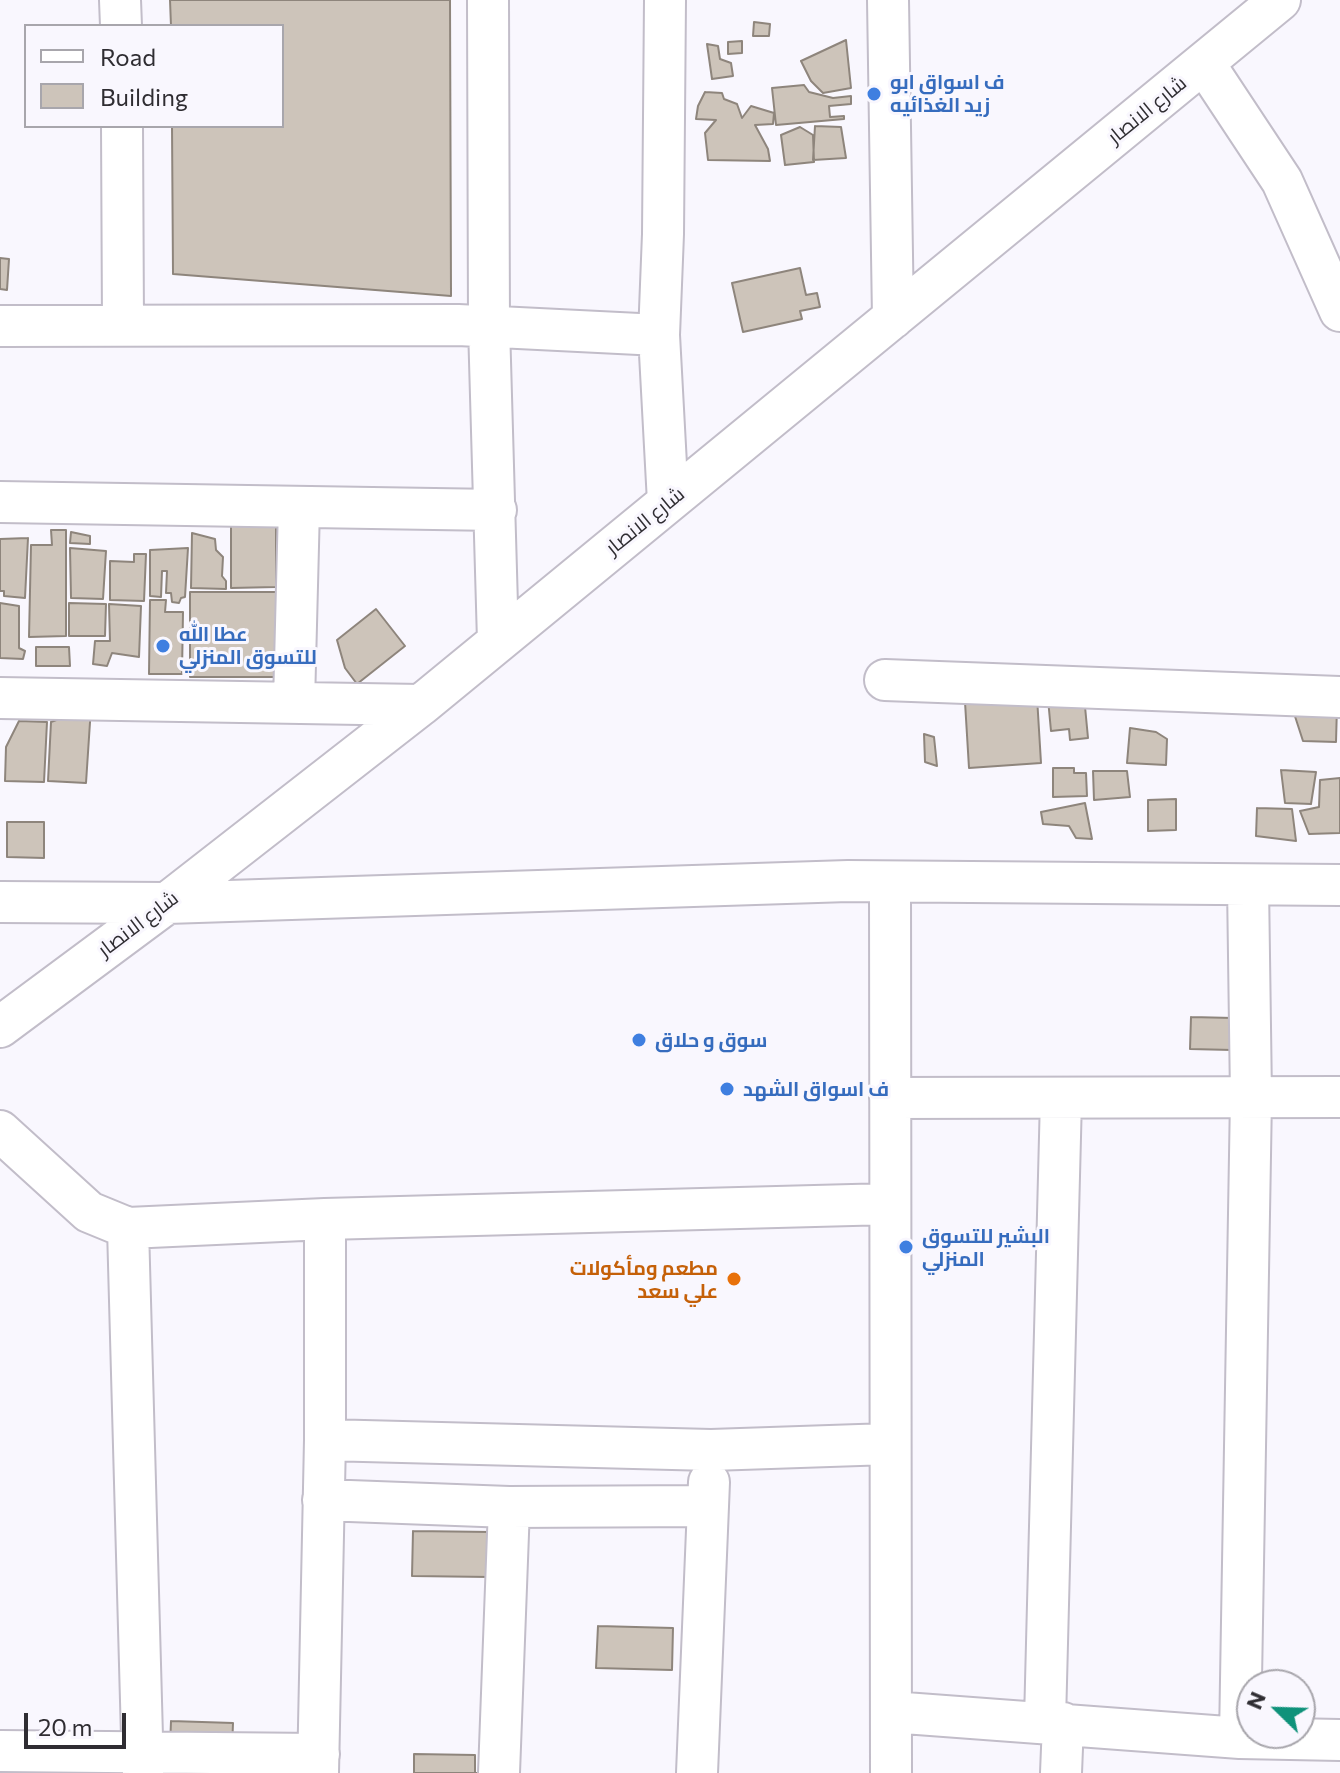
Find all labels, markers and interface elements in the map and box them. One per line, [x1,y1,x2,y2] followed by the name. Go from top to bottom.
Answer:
[24,24,284,128] legend
[100,42,156,71] text: Road
[890,70,1005,117] place label: ف اسواق ابو زيد الغذائيه
[1103,71,1191,149] street label: شارع الانصار
[100,82,188,111] text: Building
[865,85,883,103] marker: ف اسواق ابو زيد الغذائيه
[601,482,689,560] street label: شارع الانصار
[179,622,317,669] place label: عطا الله للتسوق المنزلي
[154,637,172,655] marker: عطا الله للتسوق المنزلي
[93,886,183,962] street label: شارع الانصار
[655,1028,767,1052] place label: سوق و حلاق
[630,1031,648,1049] marker: سوق و حلاق
[743,1077,889,1101] place label: ف اسواق الشهد
[718,1080,736,1098] marker: ف اسواق الشهد
[922,1224,1050,1271] place label: البشير للتسوق المنزلي
[897,1238,915,1256] marker: البشير للتسوق المنزلي
[570,1256,718,1303] place label: مطعم ومأكولات علي سعد
[725,1270,743,1288] marker: مطعم ومأكولات علي سعد
[1236,1669,1316,1749] north arrow
[1240,1687,1271,1713] text: N
[28,1697,130,1747] scale bar
[38,1712,92,1741] text: 20 m

